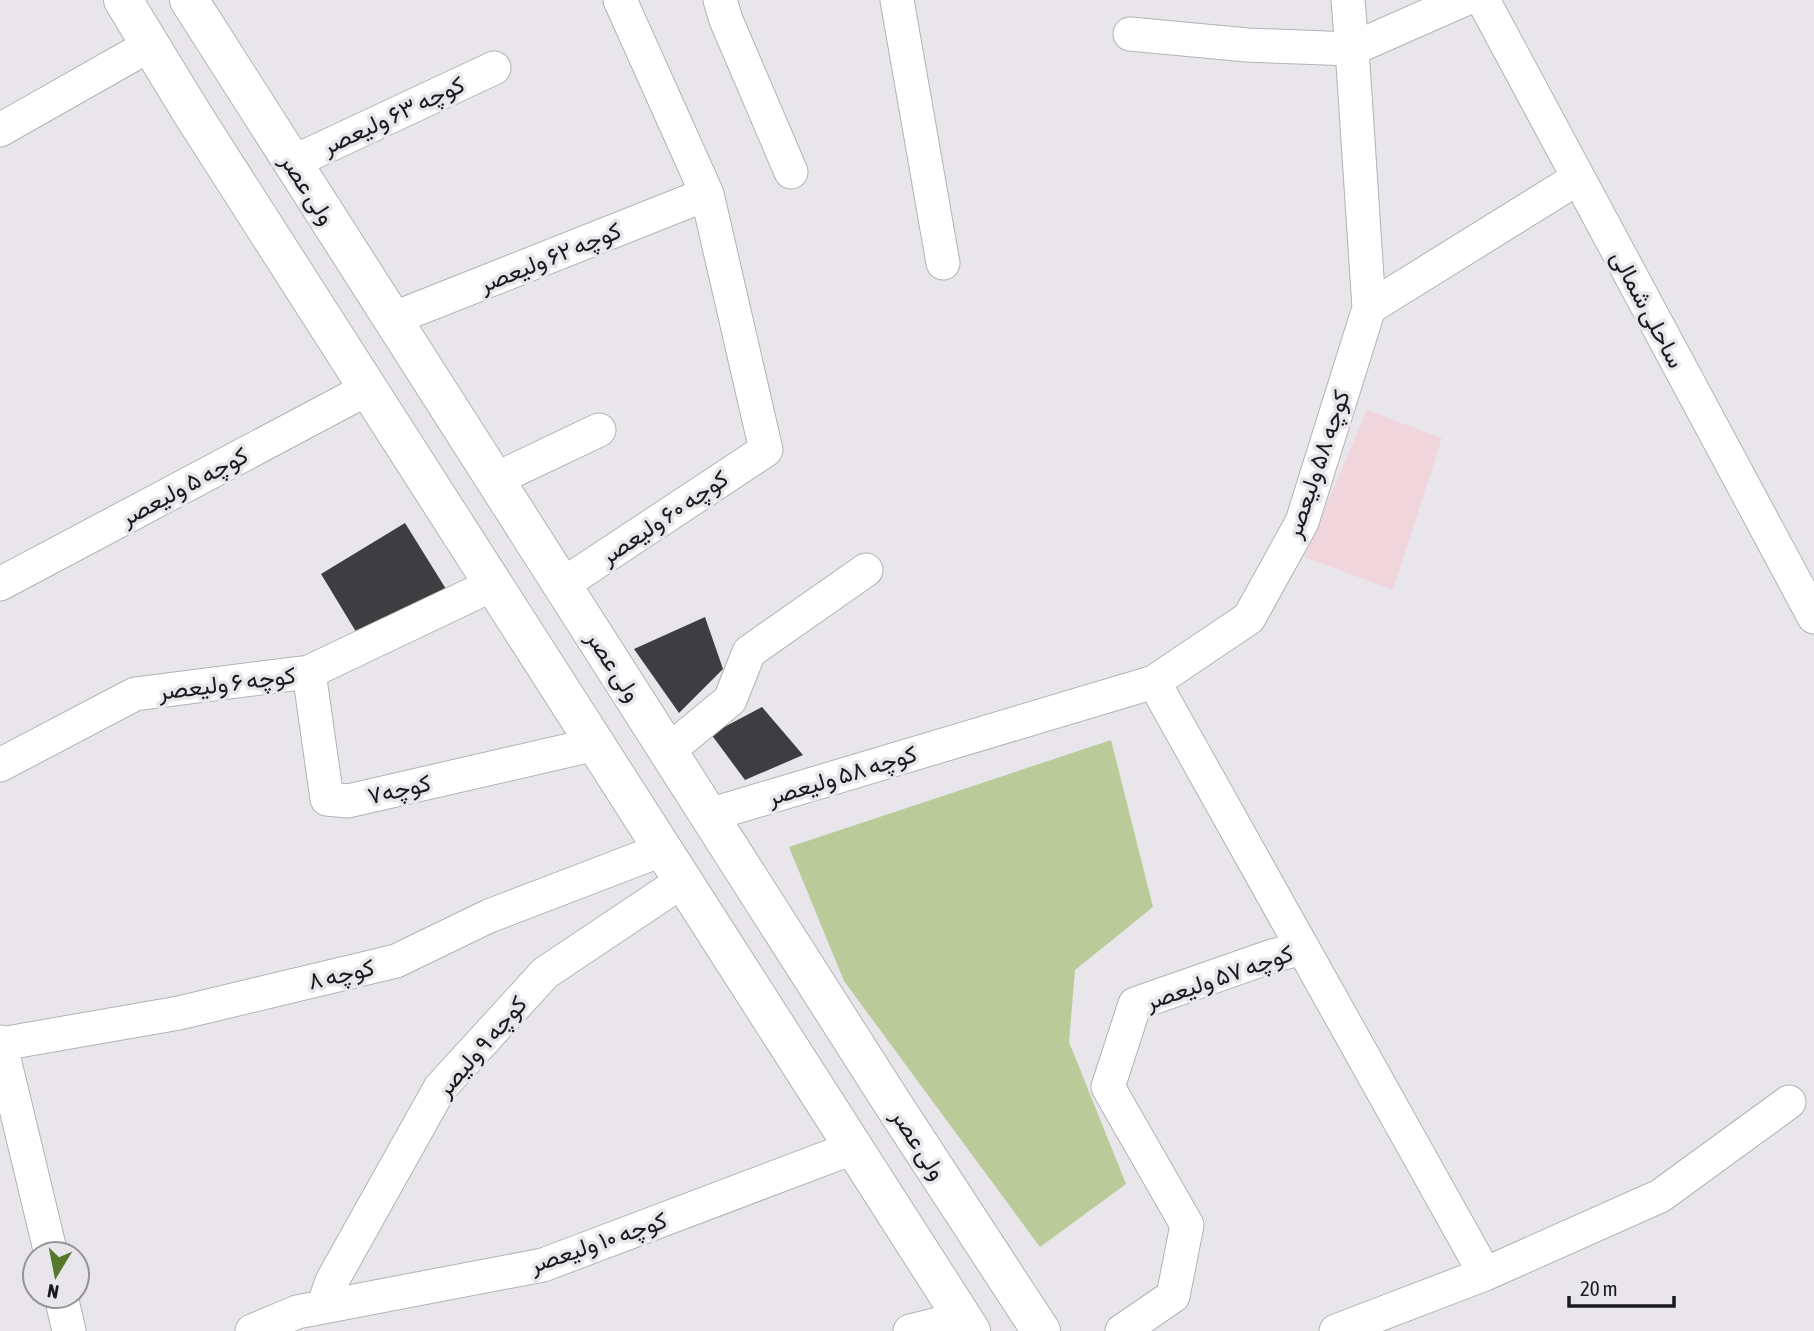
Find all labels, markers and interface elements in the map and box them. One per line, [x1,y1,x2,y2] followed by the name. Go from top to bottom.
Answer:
[317,70,470,163] street label: کوچه ۶۳ ولیعصر
[273,148,341,231] street label: ولی عصر
[474,216,626,301] street label: کوچه ۶۲ ولیعصر
[1605,246,1690,373] street label: ساحلی شمالی
[1279,386,1358,543] street label: کوچه ۵۸ ولیعصر
[115,441,254,534] street label: کوچه ۵ ولیعصر
[594,464,735,573] street label: کوچه ۶۰ ولیعصر
[579,625,647,708] street label: ولی عصر
[156,661,298,708] street label: کوچه ۶ ولیعصر
[763,739,921,814] street label: کوچه ۵۸ ولیعصر
[365,769,434,812] street label: کوچه۷
[1141,939,1297,1018] street label: کوچه ۵۷ ولیعصر
[305,953,377,998] street label: کوچه ۸
[429,990,534,1104] street label: کوچه ۹ ولیصر
[884,1103,952,1186] street label: ولی عصر
[525,1206,671,1281] street label: کوچه ۱۰ ولیعصر
[21,1240,91,1310] north arrow
[1569,1264,1674,1308] scale bar
[1580,1276,1618,1300] text: 20 m
[46,1280,60,1304] text: N

